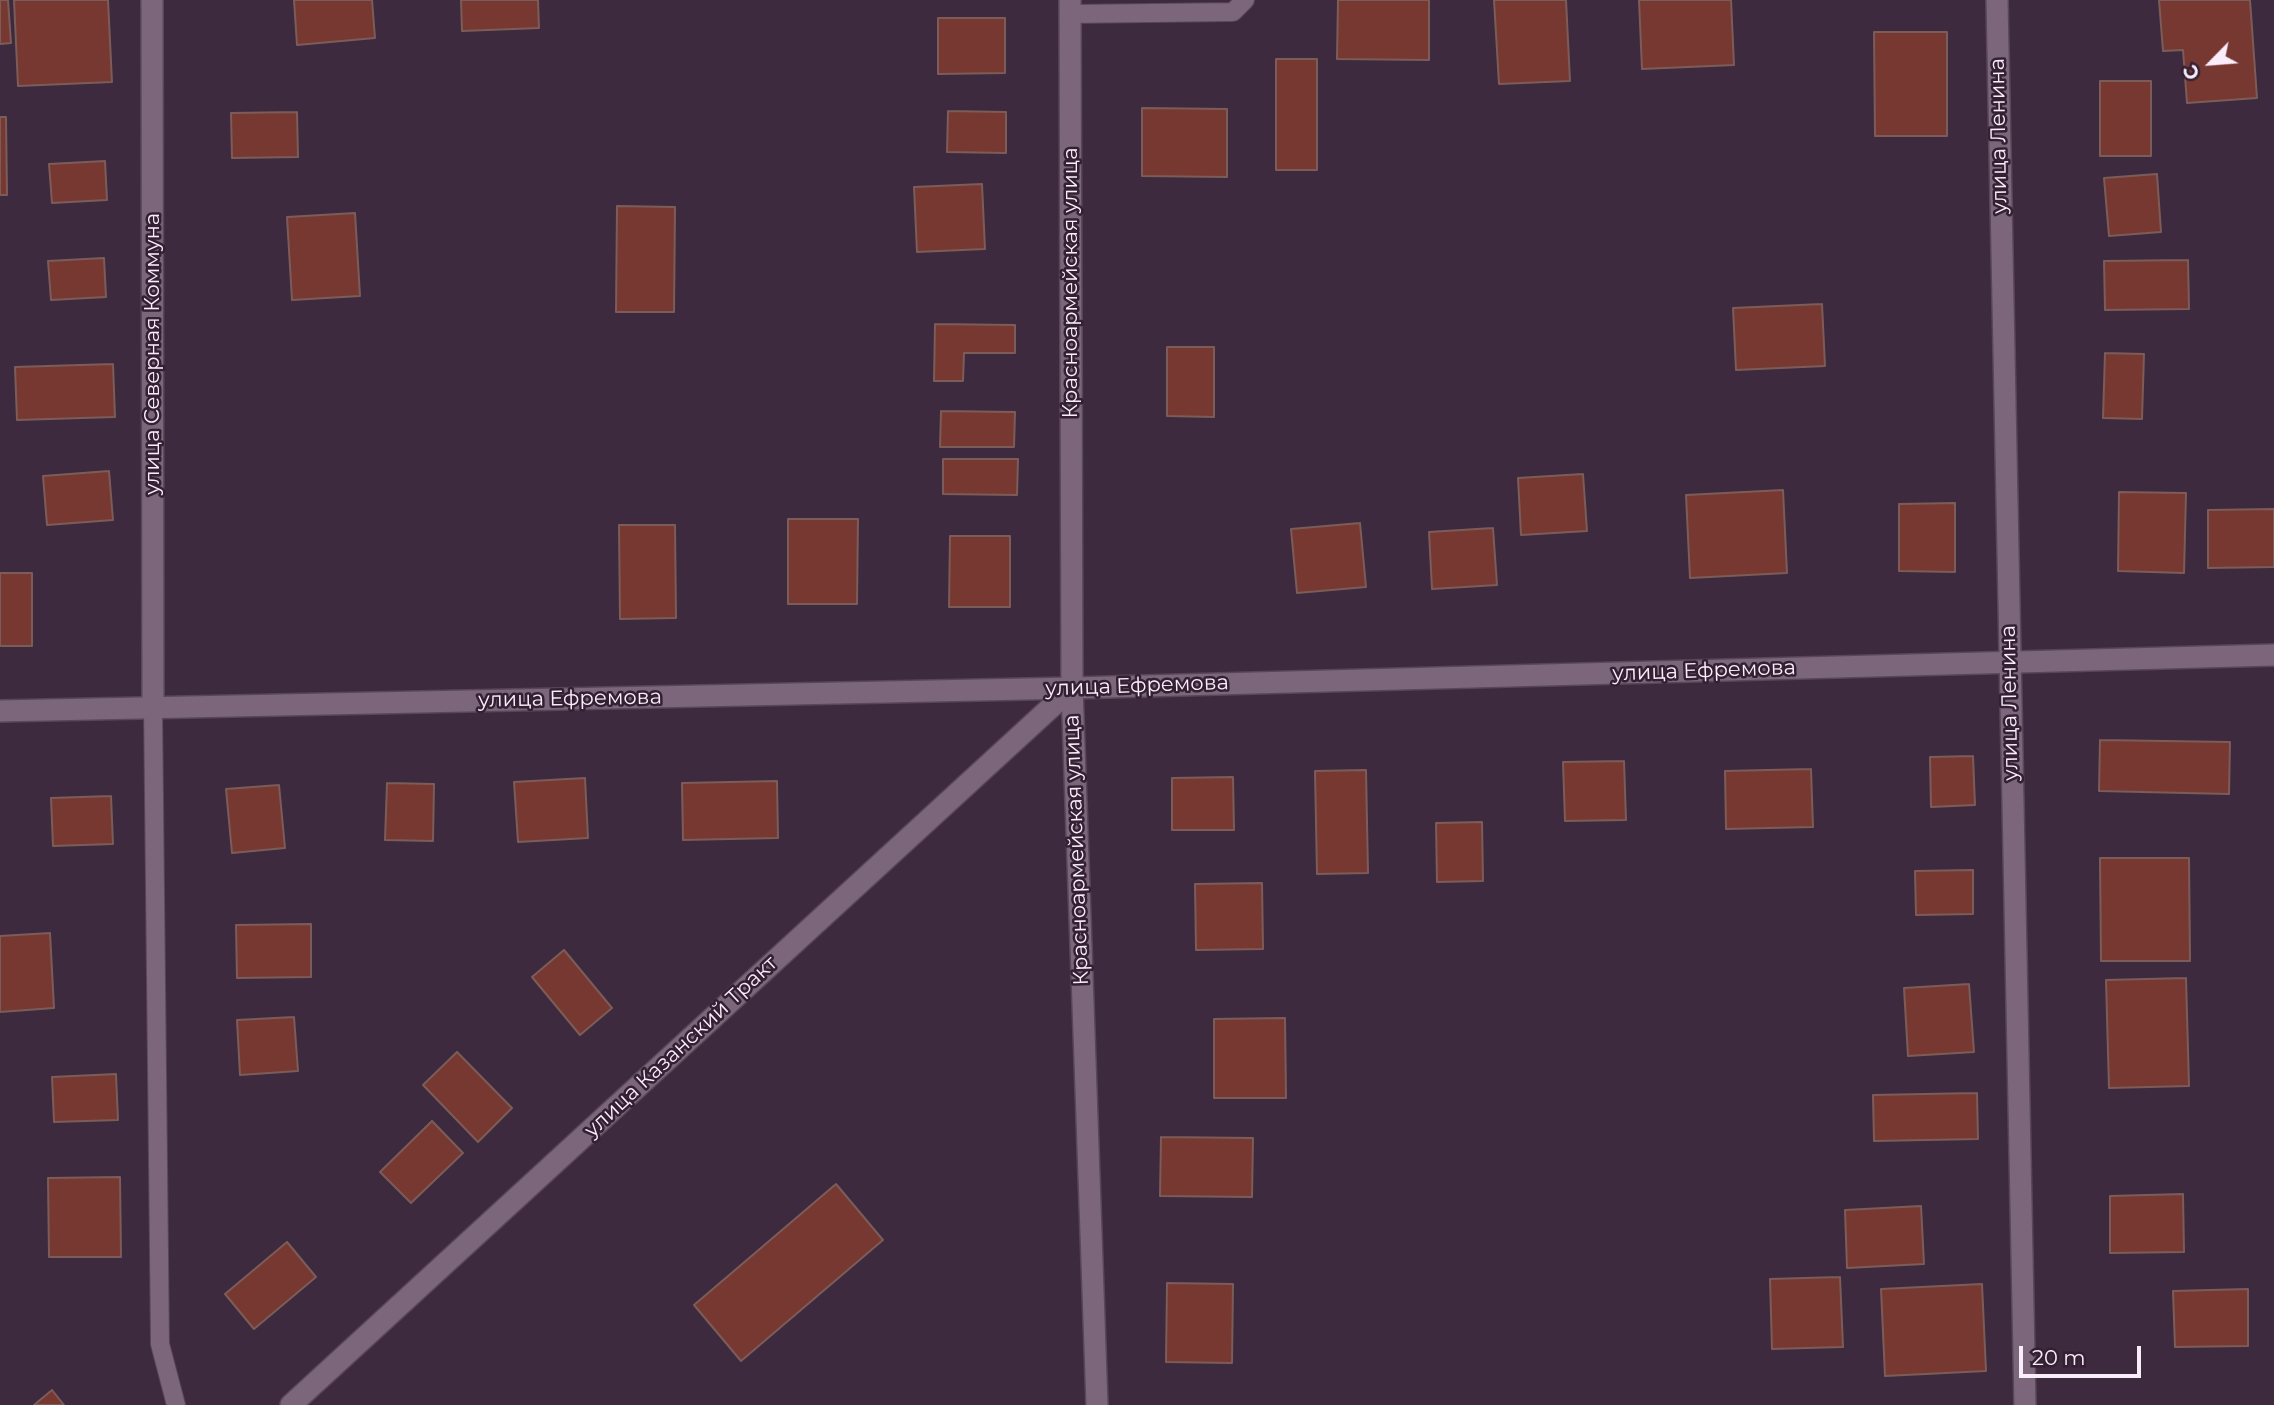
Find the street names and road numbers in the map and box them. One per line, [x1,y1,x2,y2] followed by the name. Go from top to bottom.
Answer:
[1985,58,2013,214] street label: улица Ленина
[1058,148,1084,418] street label: Красноармейская улица
[140,213,166,495] street label: улица Северная Коммуна
[1996,625,2024,781] street label: улица Ленина
[1612,655,1796,687] street label: улица Ефремова
[1045,670,1229,702] street label: улица Ефремова
[478,685,662,713] street label: улица Ефремова
[1060,714,1094,986] street label: Красноармейская улица
[579,951,783,1143] street label: улица Казанский Тракт

